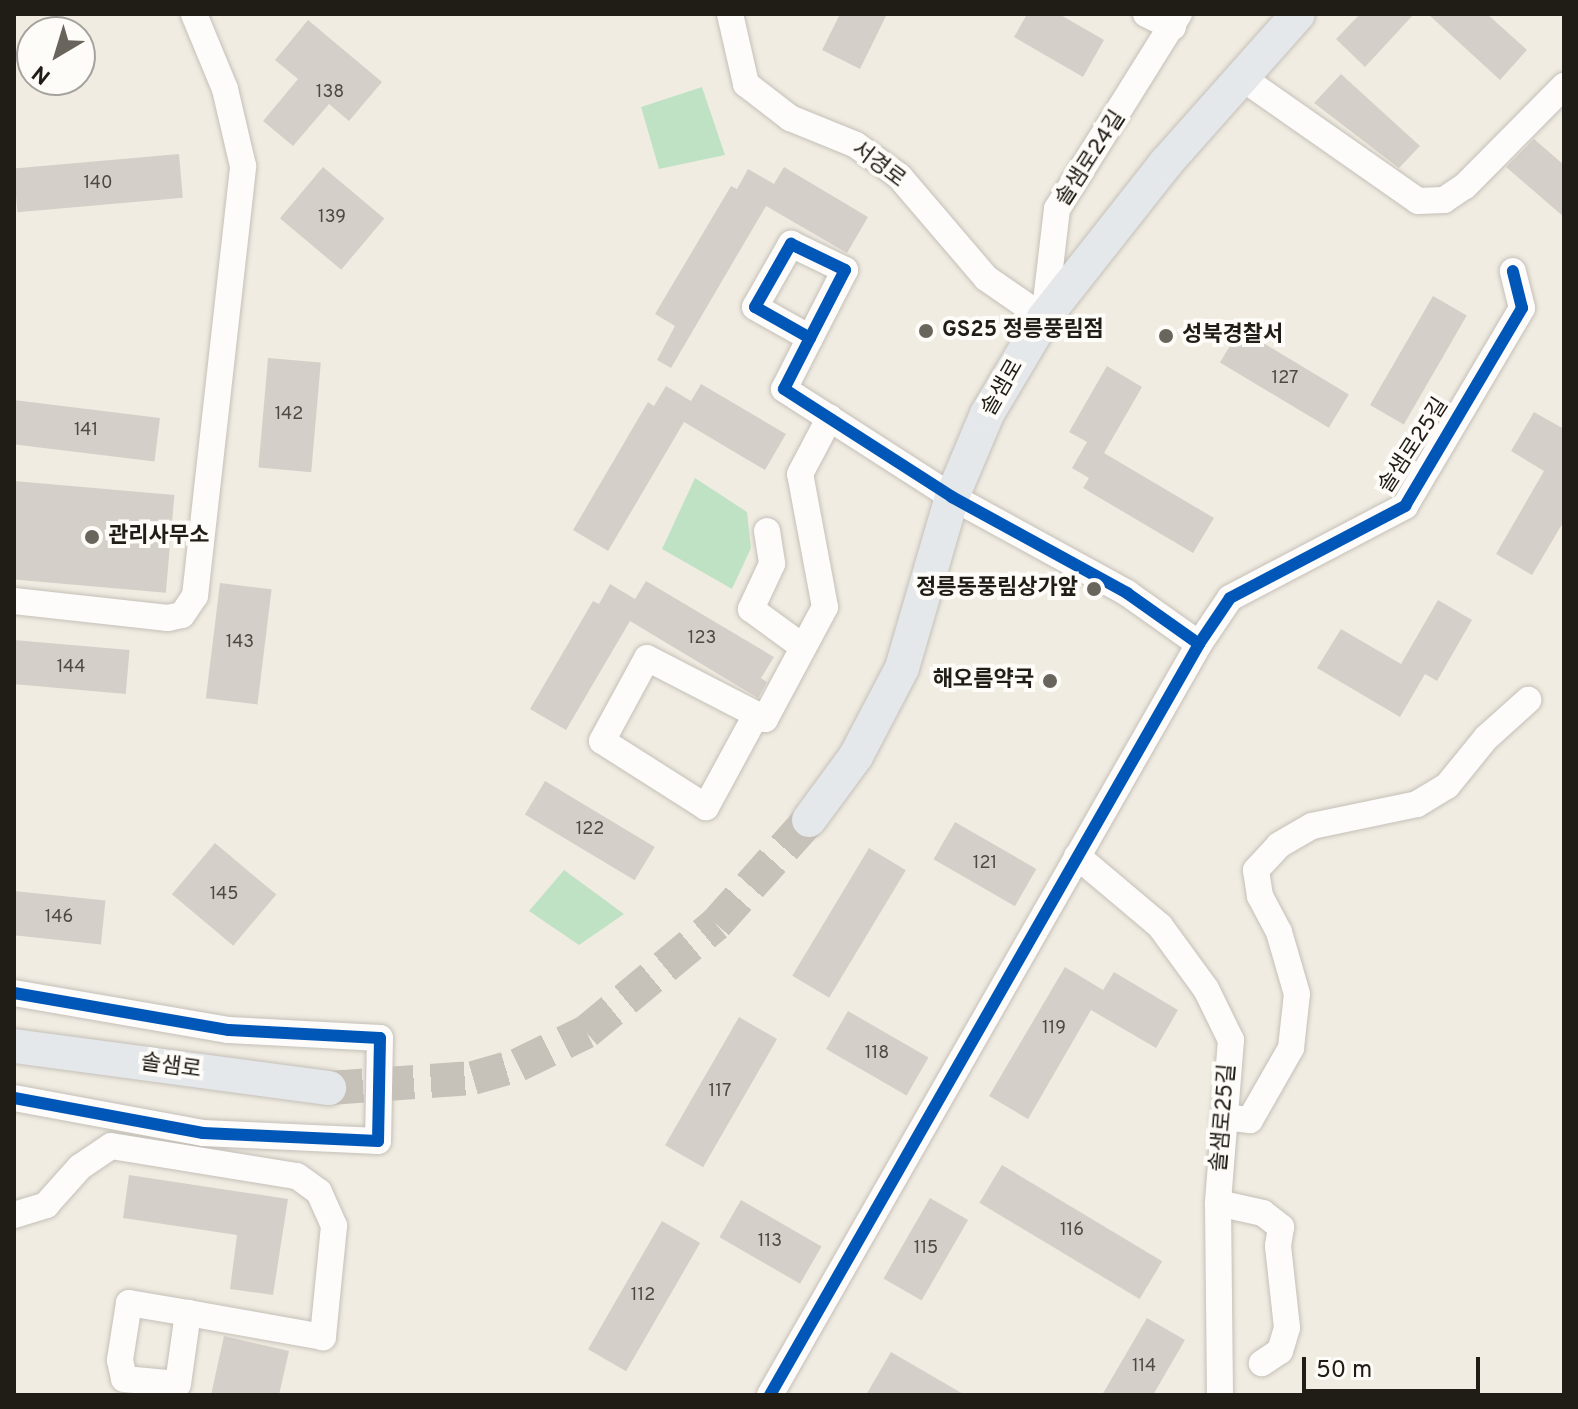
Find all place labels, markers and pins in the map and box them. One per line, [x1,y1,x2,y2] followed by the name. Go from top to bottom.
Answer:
[942,318,1104,344] place label: GS25 정릉풍림점
[917,322,935,340] marker: GS25 정릉풍림점
[1182,323,1283,349] place label: 성북경찰서
[1157,327,1175,345] marker: 성북경찰서
[108,524,209,550] place label: 관리사무소
[83,528,101,546] marker: 관리사무소
[916,576,1078,602] place label: 정릉동풍림상가앞
[1085,580,1103,598] marker: 정릉동풍림상가앞
[933,668,1034,694] place label: 해오름약국
[1041,672,1059,690] marker: 해오름약국

